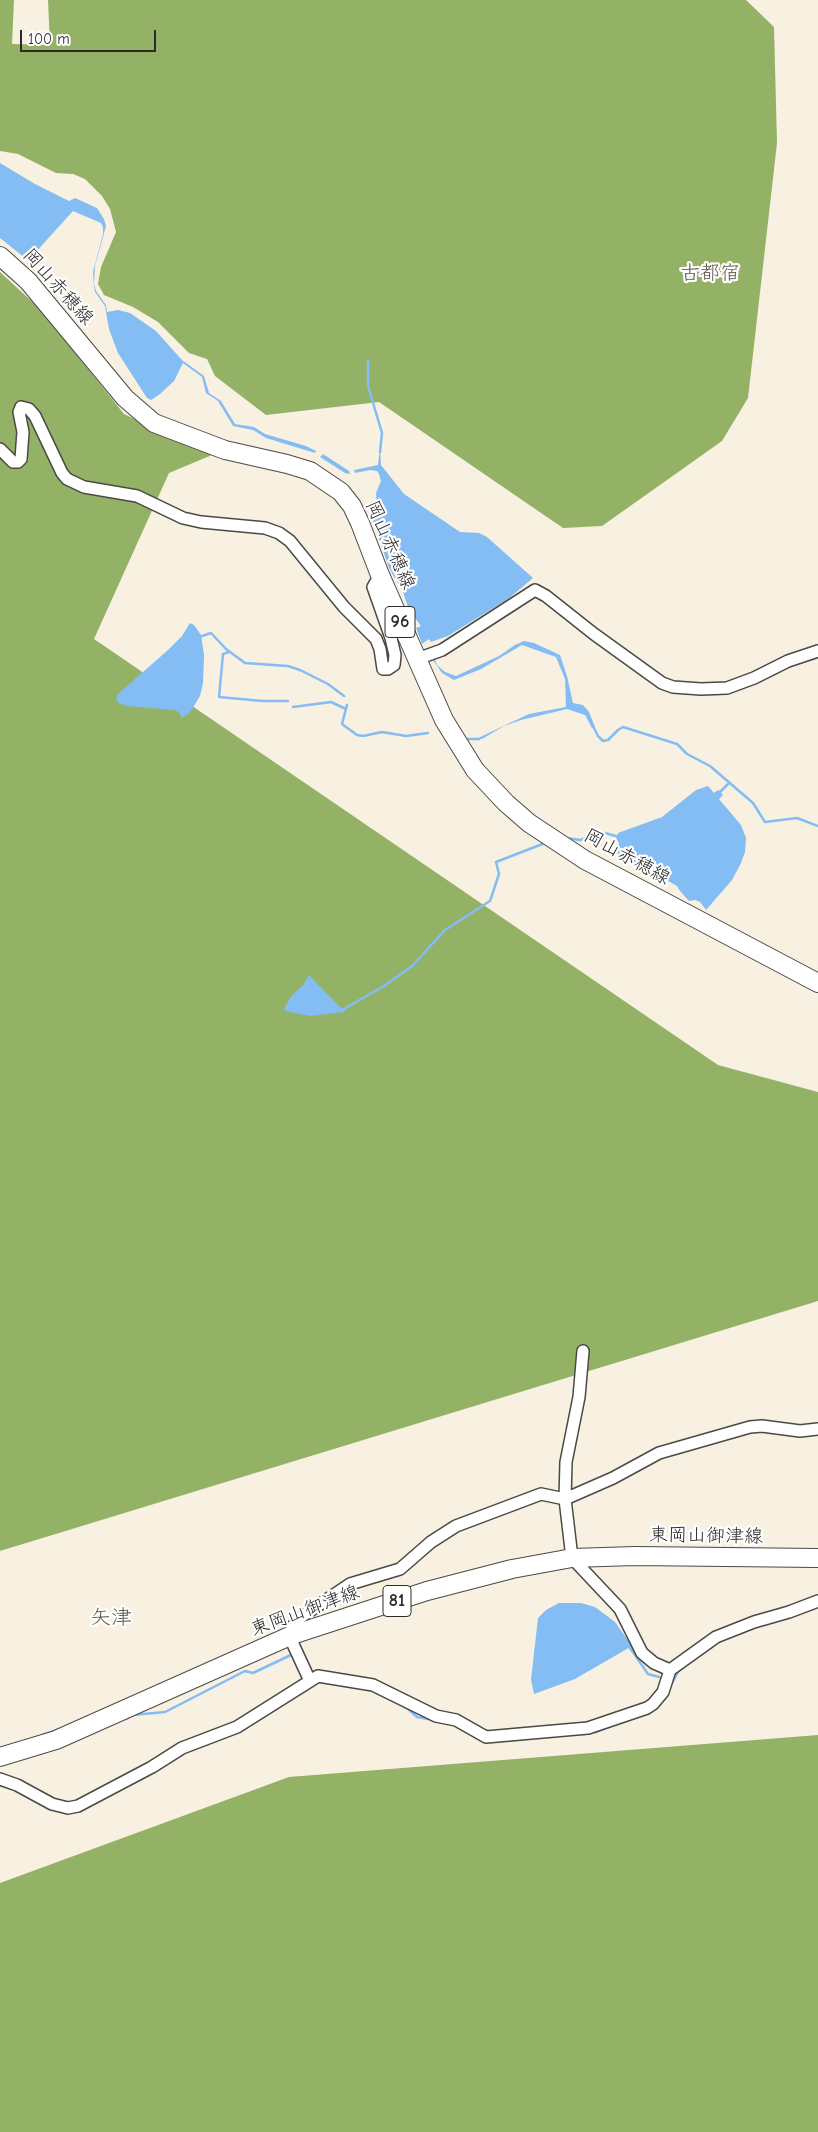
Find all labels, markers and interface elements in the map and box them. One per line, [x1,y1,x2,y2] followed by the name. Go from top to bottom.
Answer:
[22,20,159,52] scale bar
[28,30,70,48] text: 100 m
[18,244,98,330] street label: 岡山赤穂線
[680,261,740,285] district label: 古都宿
[360,497,420,593] street label: 岡山赤穂線
[385,606,415,638] road number: 96
[580,824,674,890] street label: 岡山赤穂線
[649,1524,763,1548] street label: 東岡山御津線
[248,1581,362,1641] street label: 東岡山御津線
[383,1585,411,1616] road number: 81
[90,1605,132,1631] district label: 矢津

